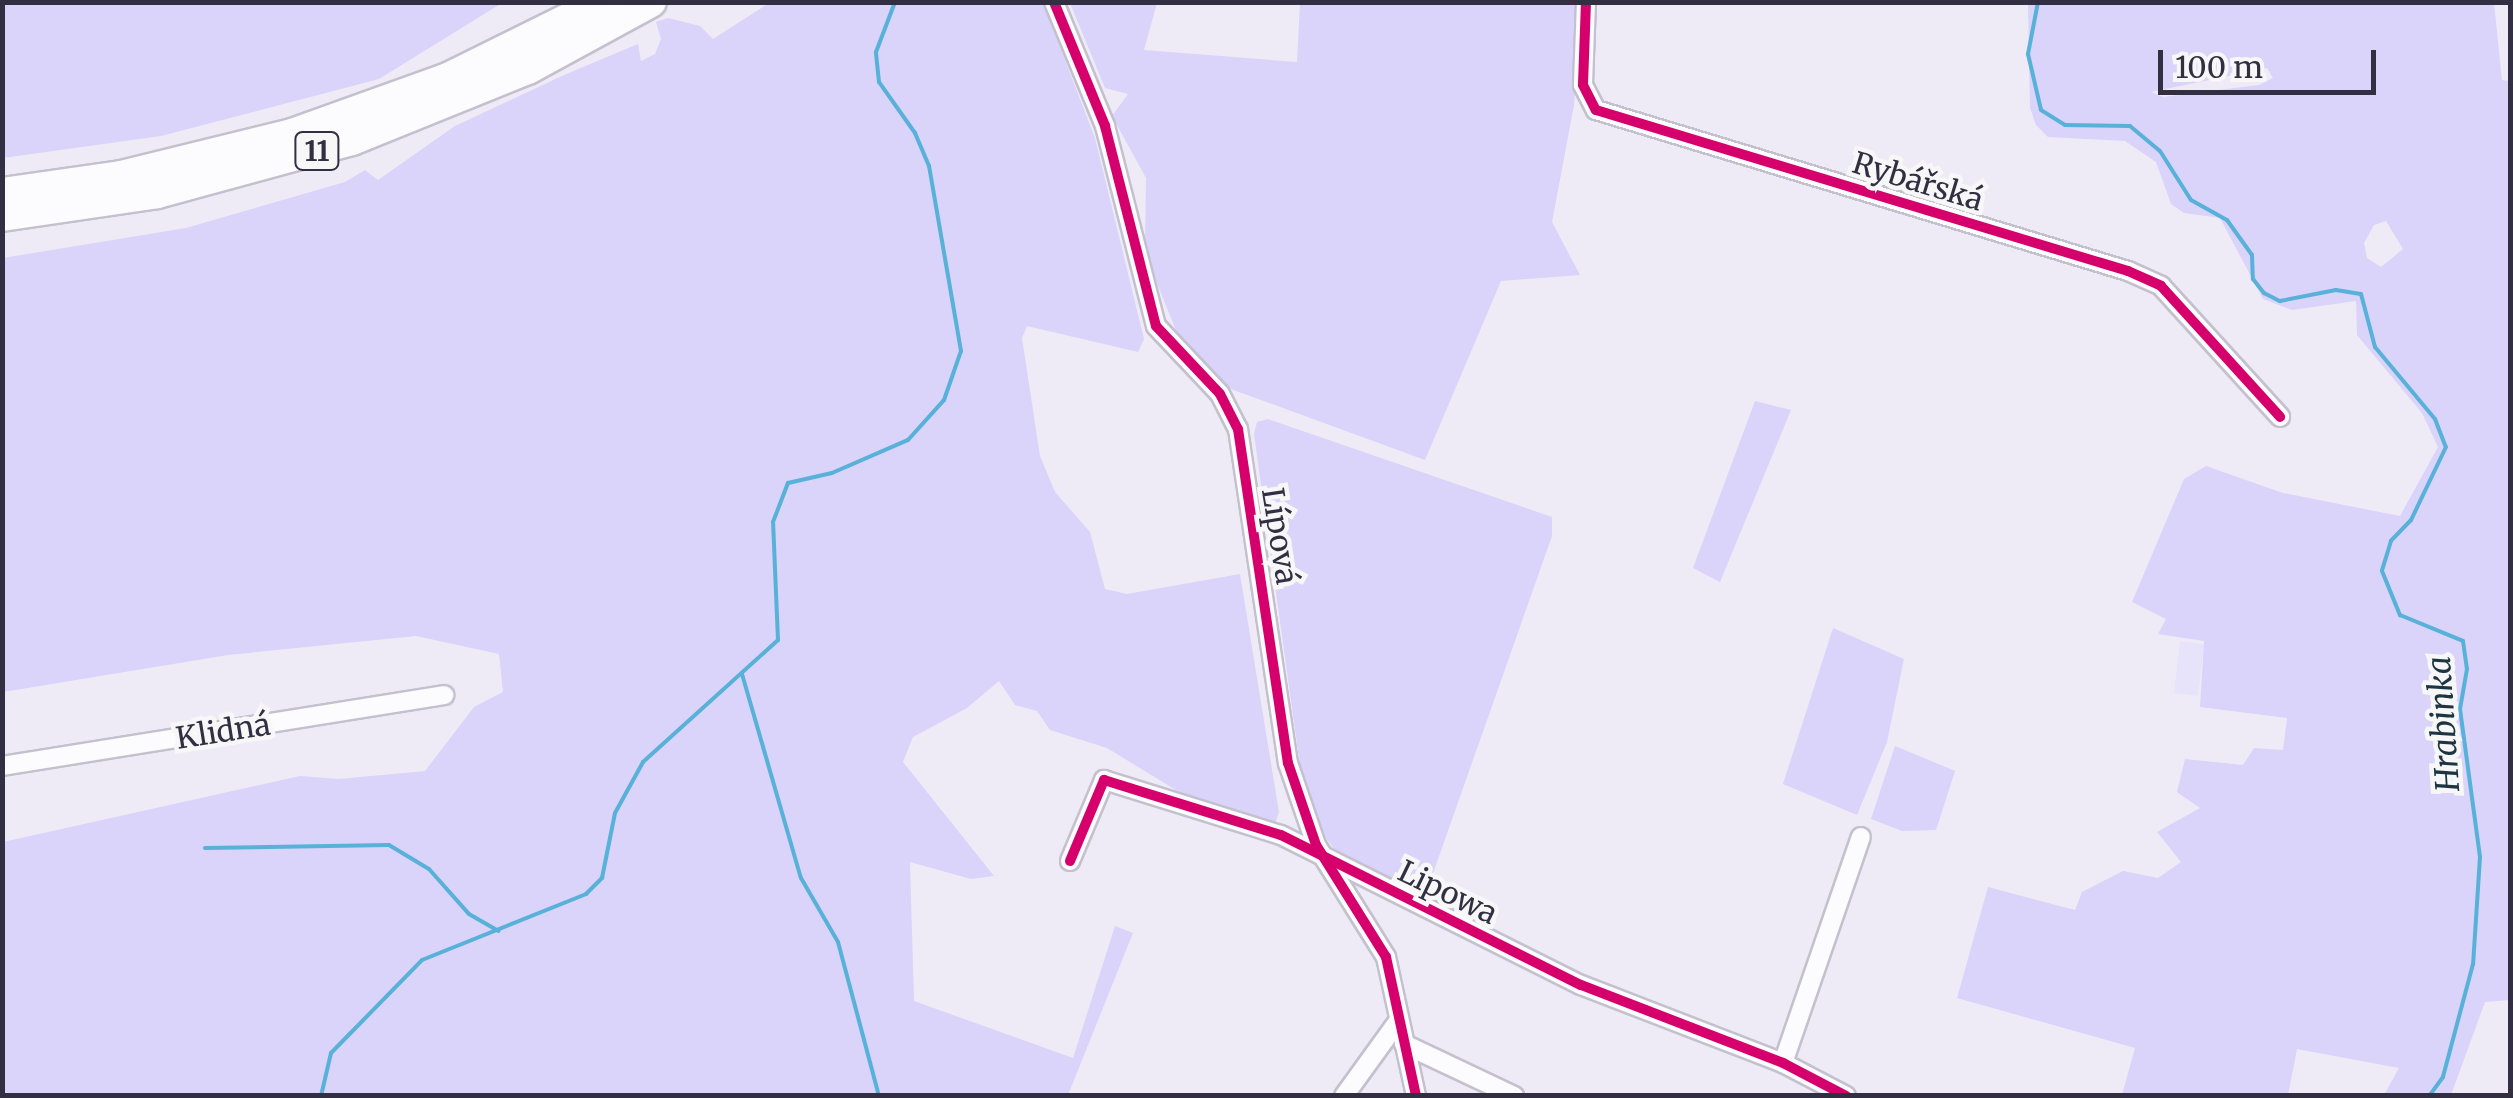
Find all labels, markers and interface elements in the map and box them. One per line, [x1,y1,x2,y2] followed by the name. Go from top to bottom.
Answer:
[2163,30,2380,92] scale bar
[2175,48,2263,86] text: 100 m
[292,128,342,174] road number: 11
[1848,144,1988,218] street label: Rybářská
[1255,485,1305,587] street label: Lípová
[2420,655,2468,793] water label: Hrabinka
[173,706,273,756] street label: Klidná
[1393,853,1503,931] street label: Lipowa

